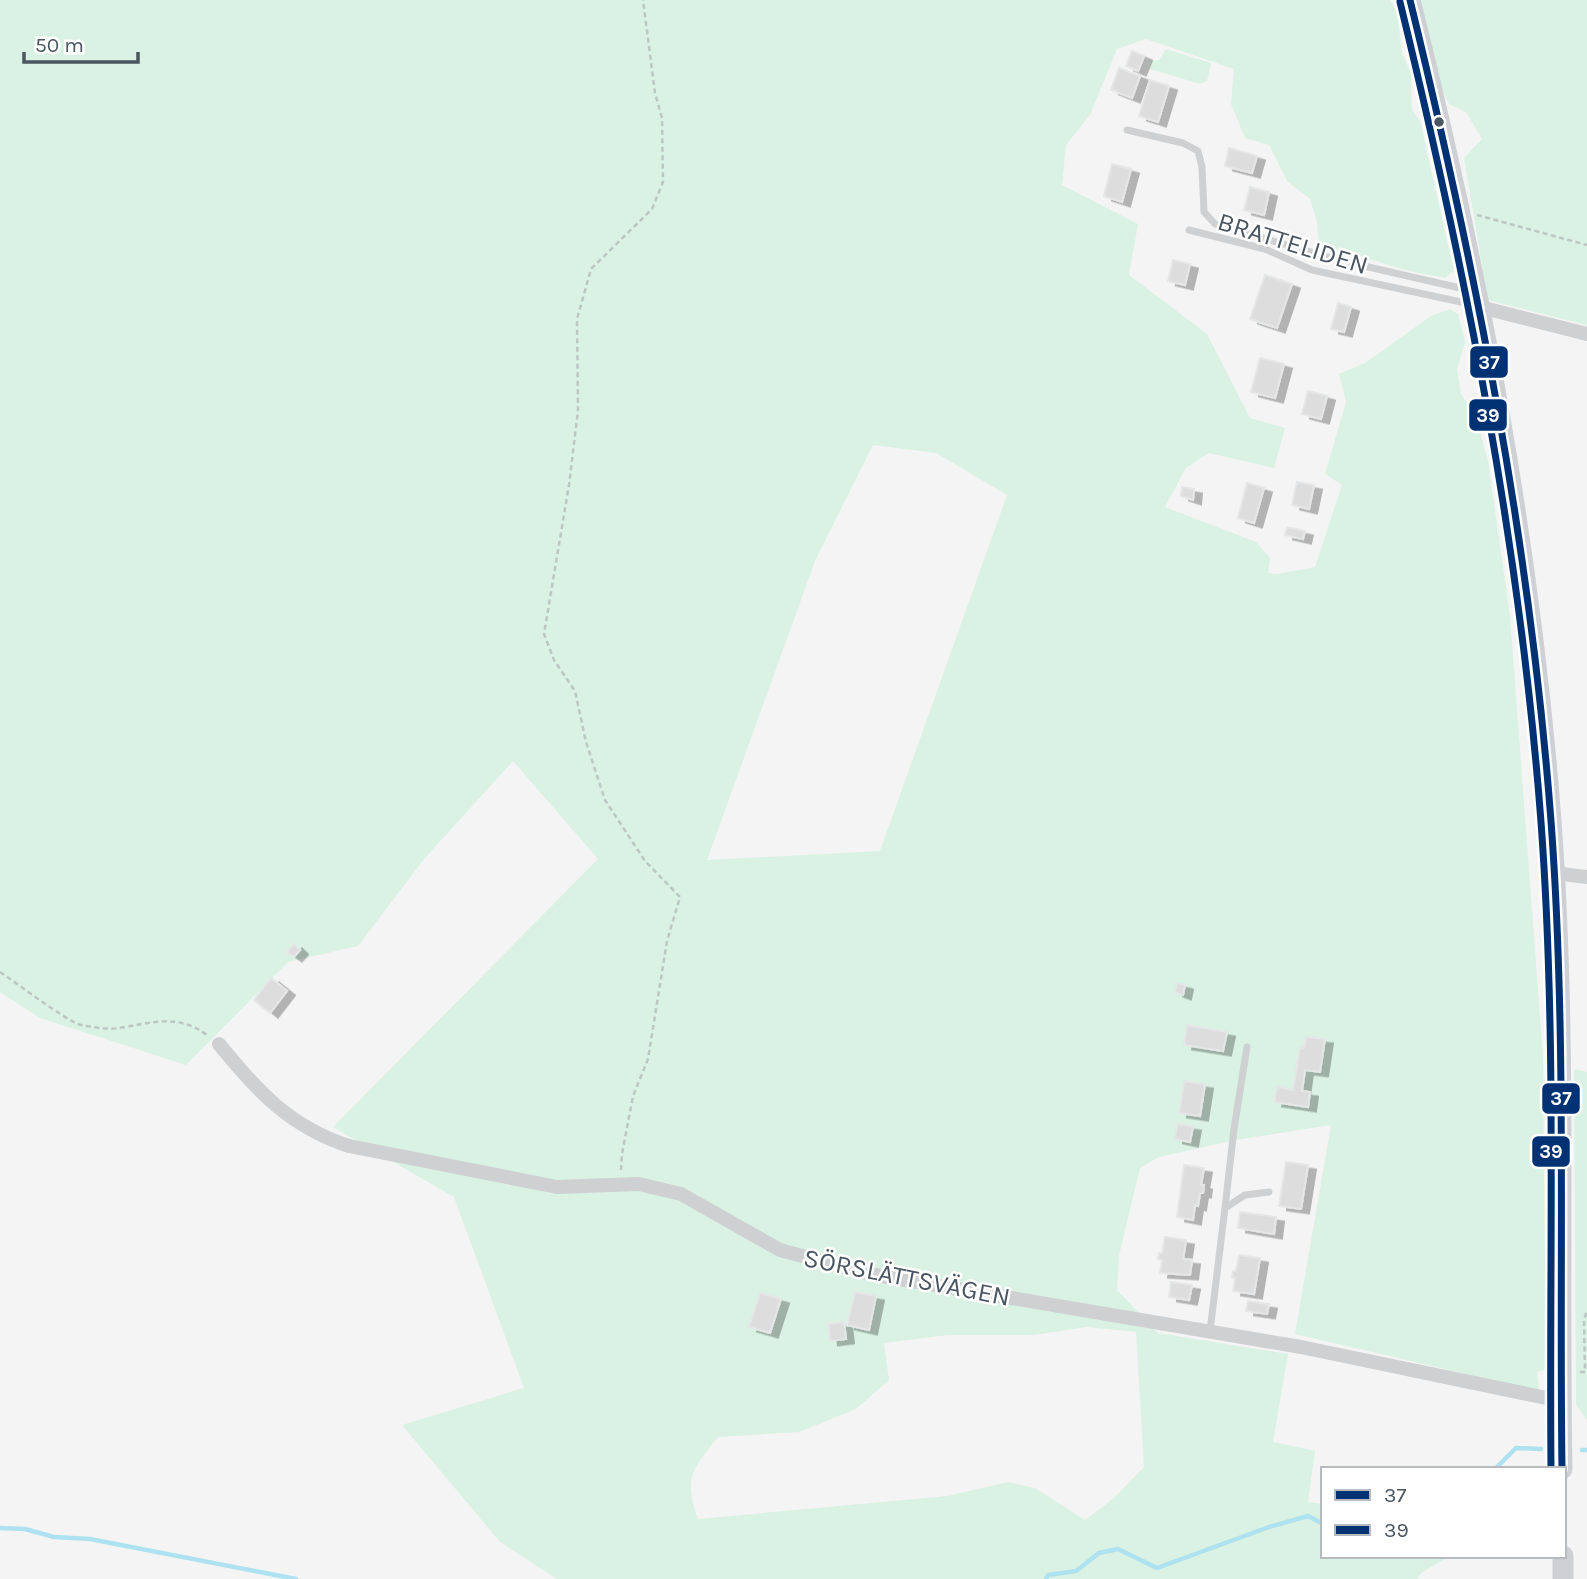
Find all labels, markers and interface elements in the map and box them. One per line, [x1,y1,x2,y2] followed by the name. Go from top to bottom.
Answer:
[24,21,138,65] scale bar
[35,33,84,57] text: 50 m
[1432,115,1446,129] unlabelled marker
[1214,206,1372,281] street label: BRATTELIDEN
[1469,345,1509,379] line badge: 37
[1478,352,1500,374] text: 37
[1468,398,1508,432] line badge: 39
[1476,405,1500,427] text: 39
[1541,1082,1581,1115] line badge: 37
[1550,1088,1572,1110] text: 37
[1531,1135,1571,1168] line badge: 39
[1539,1141,1563,1163] text: 39
[801,1242,1013,1313] street label: SÖRSLÄTTSVÄGEN
[1321,1467,1566,1558] legend
[1384,1483,1406,1507] text: 37
[1384,1518,1409,1542] text: 39

